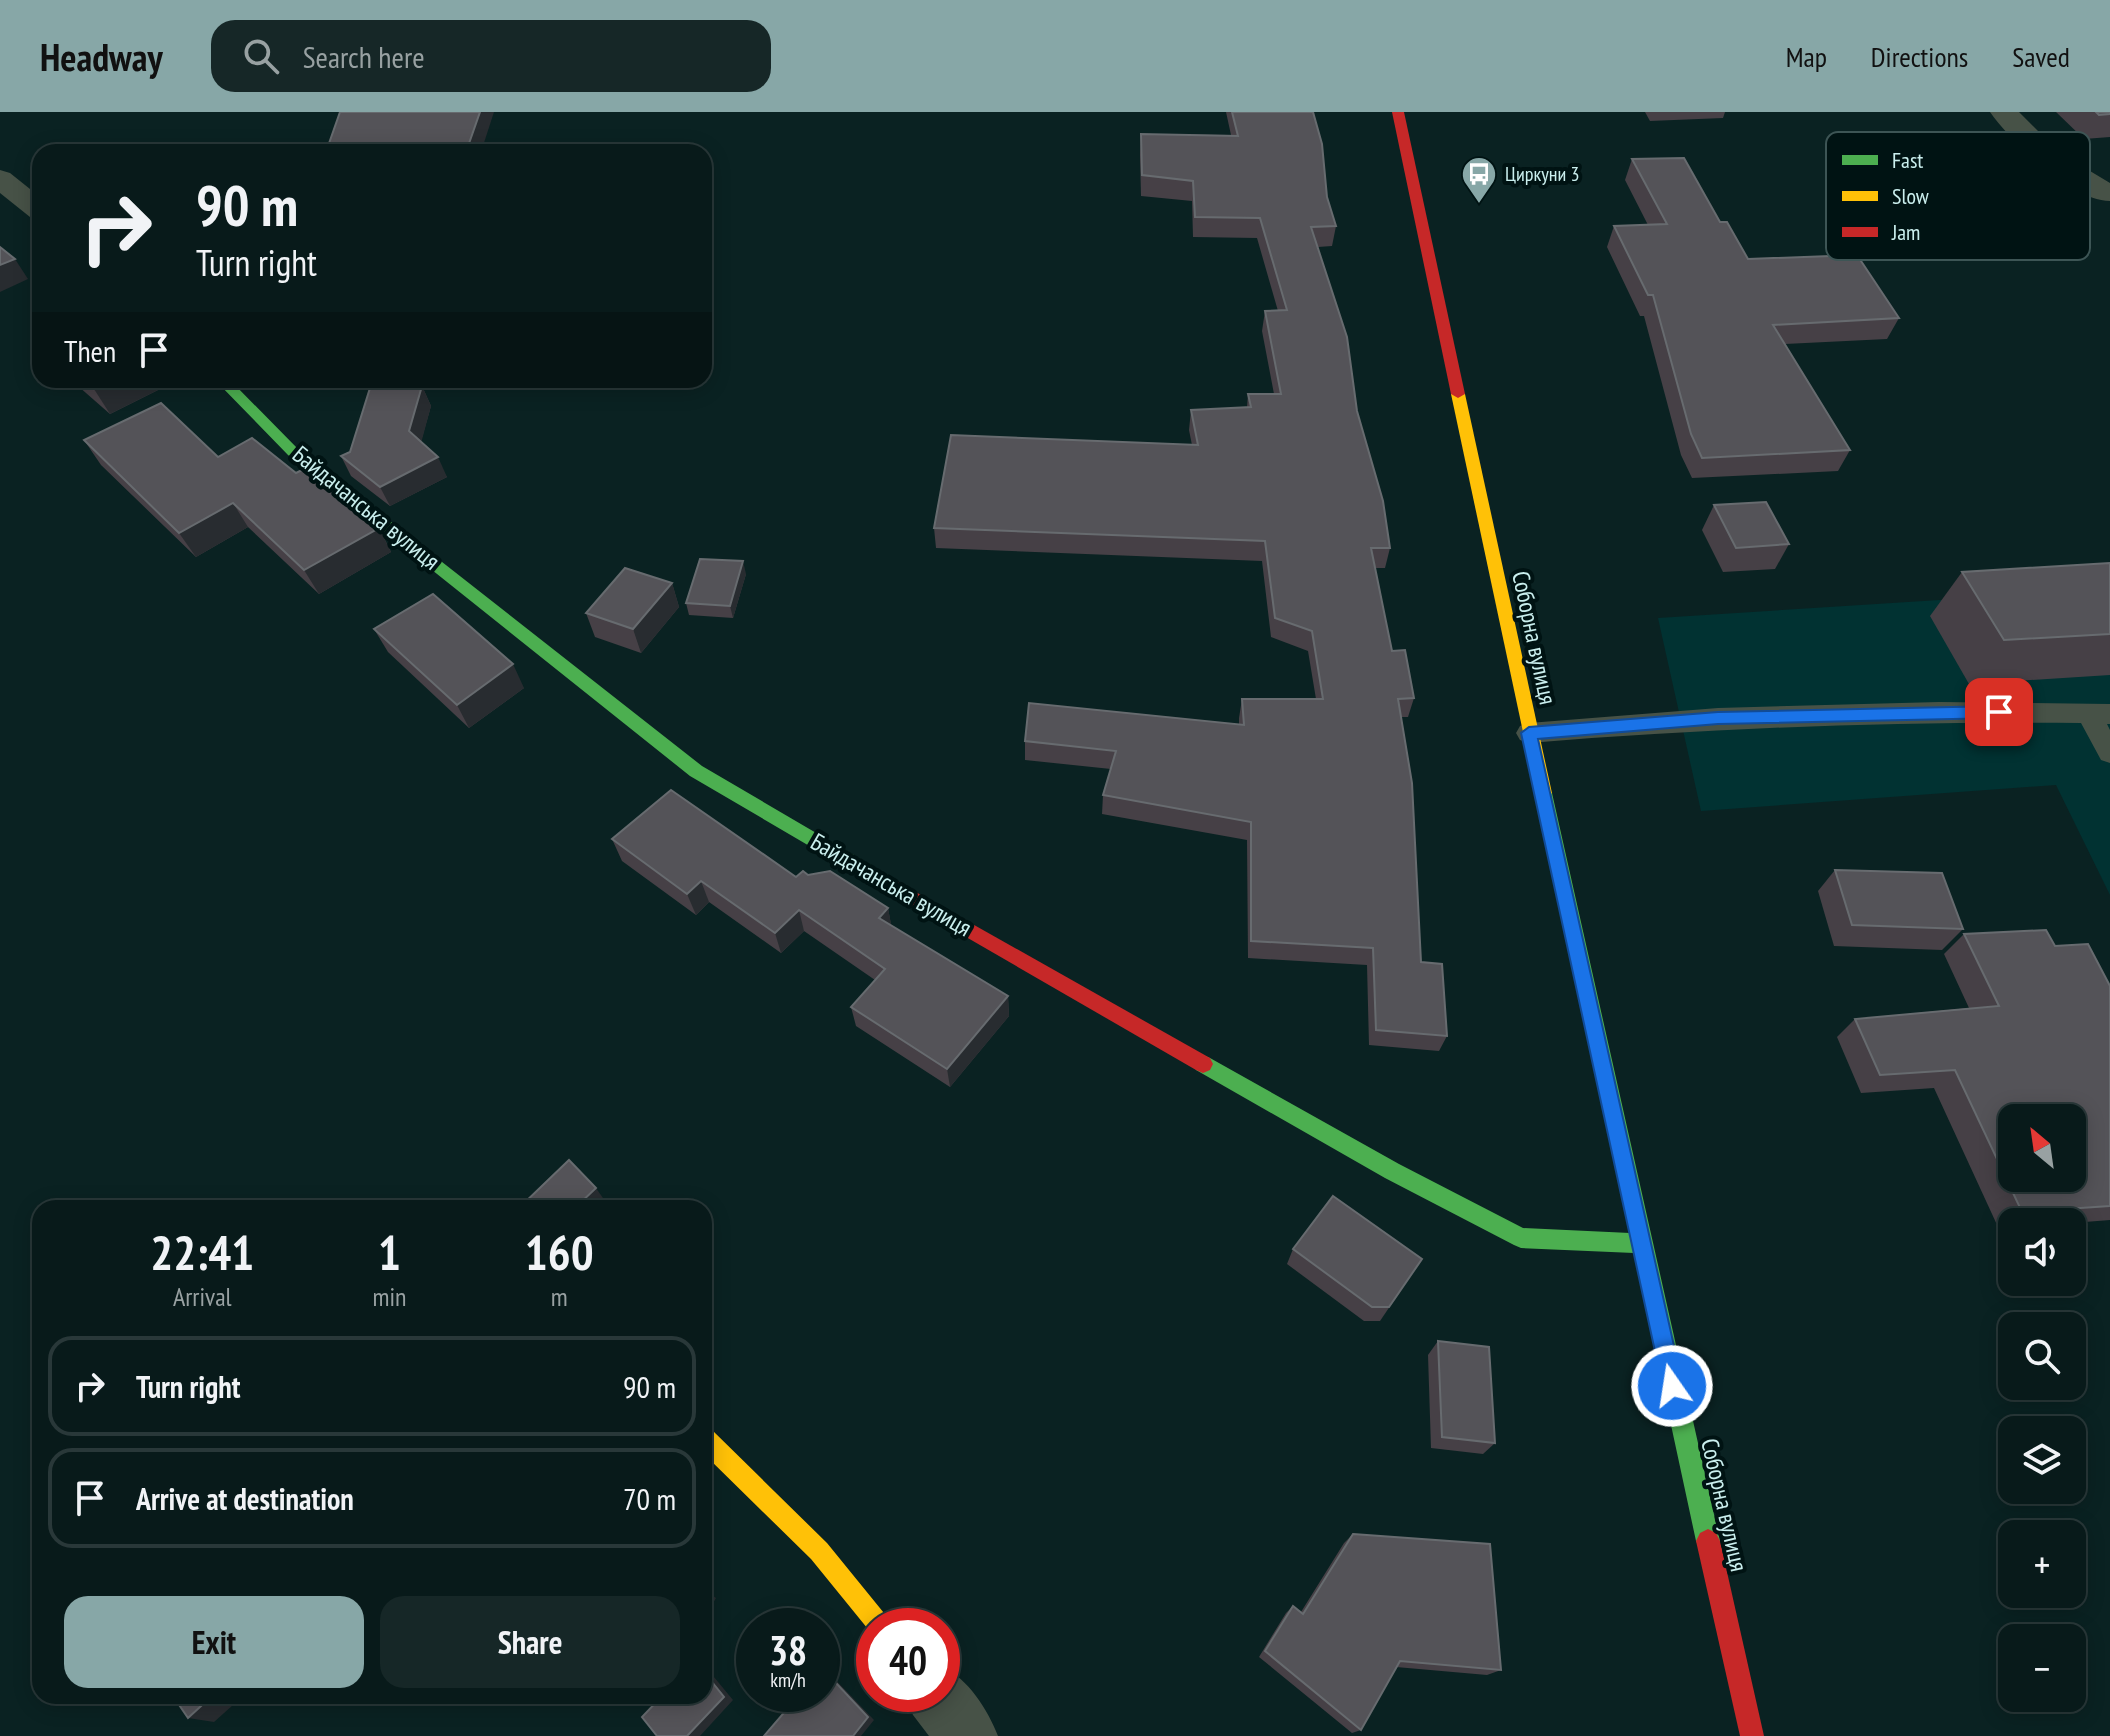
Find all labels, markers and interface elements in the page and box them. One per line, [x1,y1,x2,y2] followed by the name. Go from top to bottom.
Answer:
[211,20,771,92] search box
[40,32,163,81] text: Headway
[239,34,283,78] icon: search
[303,37,425,76] text: Search here
[1786,38,1827,75] text: Map
[1871,38,1968,75] text: Directions
[2012,38,2070,75] text: Saved
[1826,132,2090,260] legend
[1892,146,1923,174] text: Fast
[1460,155,1498,205] bus stop icon: Циркуни 3
[1505,161,1579,187] place label: Циркуни 3
[196,169,298,241] text: 90 m
[64,176,168,280] icon: right
[1892,182,1929,210] text: Slow
[1891,218,1920,246] text: Jam
[196,239,317,286] text: Turn right
[132,328,176,372] icon: arrive
[64,331,116,370] text: Then
[286,439,446,576] street label: Байдачанська вулиця
[1505,568,1564,707] street label: Соборна вулиця
[1965,678,2033,746] pin
[1977,690,2021,734] icon: arrive
[805,826,977,943] street label: Байдачанська вулиця
[1998,1104,2086,1192] north arrow
[1998,1104,2086,1712] map controls
[1998,1208,2086,1296] button: sound
[150,1221,254,1283] text: 22:41
[378,1221,401,1283] text: 1
[525,1221,594,1283] text: 160
[173,1280,232,1313] text: Arrival
[372,1280,406,1313] text: min
[551,1280,568,1313] text: m
[1998,1312,2086,1400] button: search
[1630,1344,1714,1428] position arrow
[68,1364,112,1408] icon: right
[136,1367,240,1406] text: Turn right
[623,1367,676,1406] text: 90 m
[1998,1416,2086,1504] button: layers
[1694,1435,1755,1574] street label: Соборна вулиця
[68,1476,112,1520] icon: arrive
[136,1479,354,1518] text: Arrive at destination
[623,1479,676,1518] text: 70 m
[1998,1520,2086,1608] button: +
[64,1596,364,1688] button: Exit
[380,1596,680,1688] button: Share
[856,1608,960,1712] speed limit sign: 40
[769,1624,807,1676] text: 38
[1998,1624,2086,1712] button: −
[770,1667,806,1693] text: km/h

